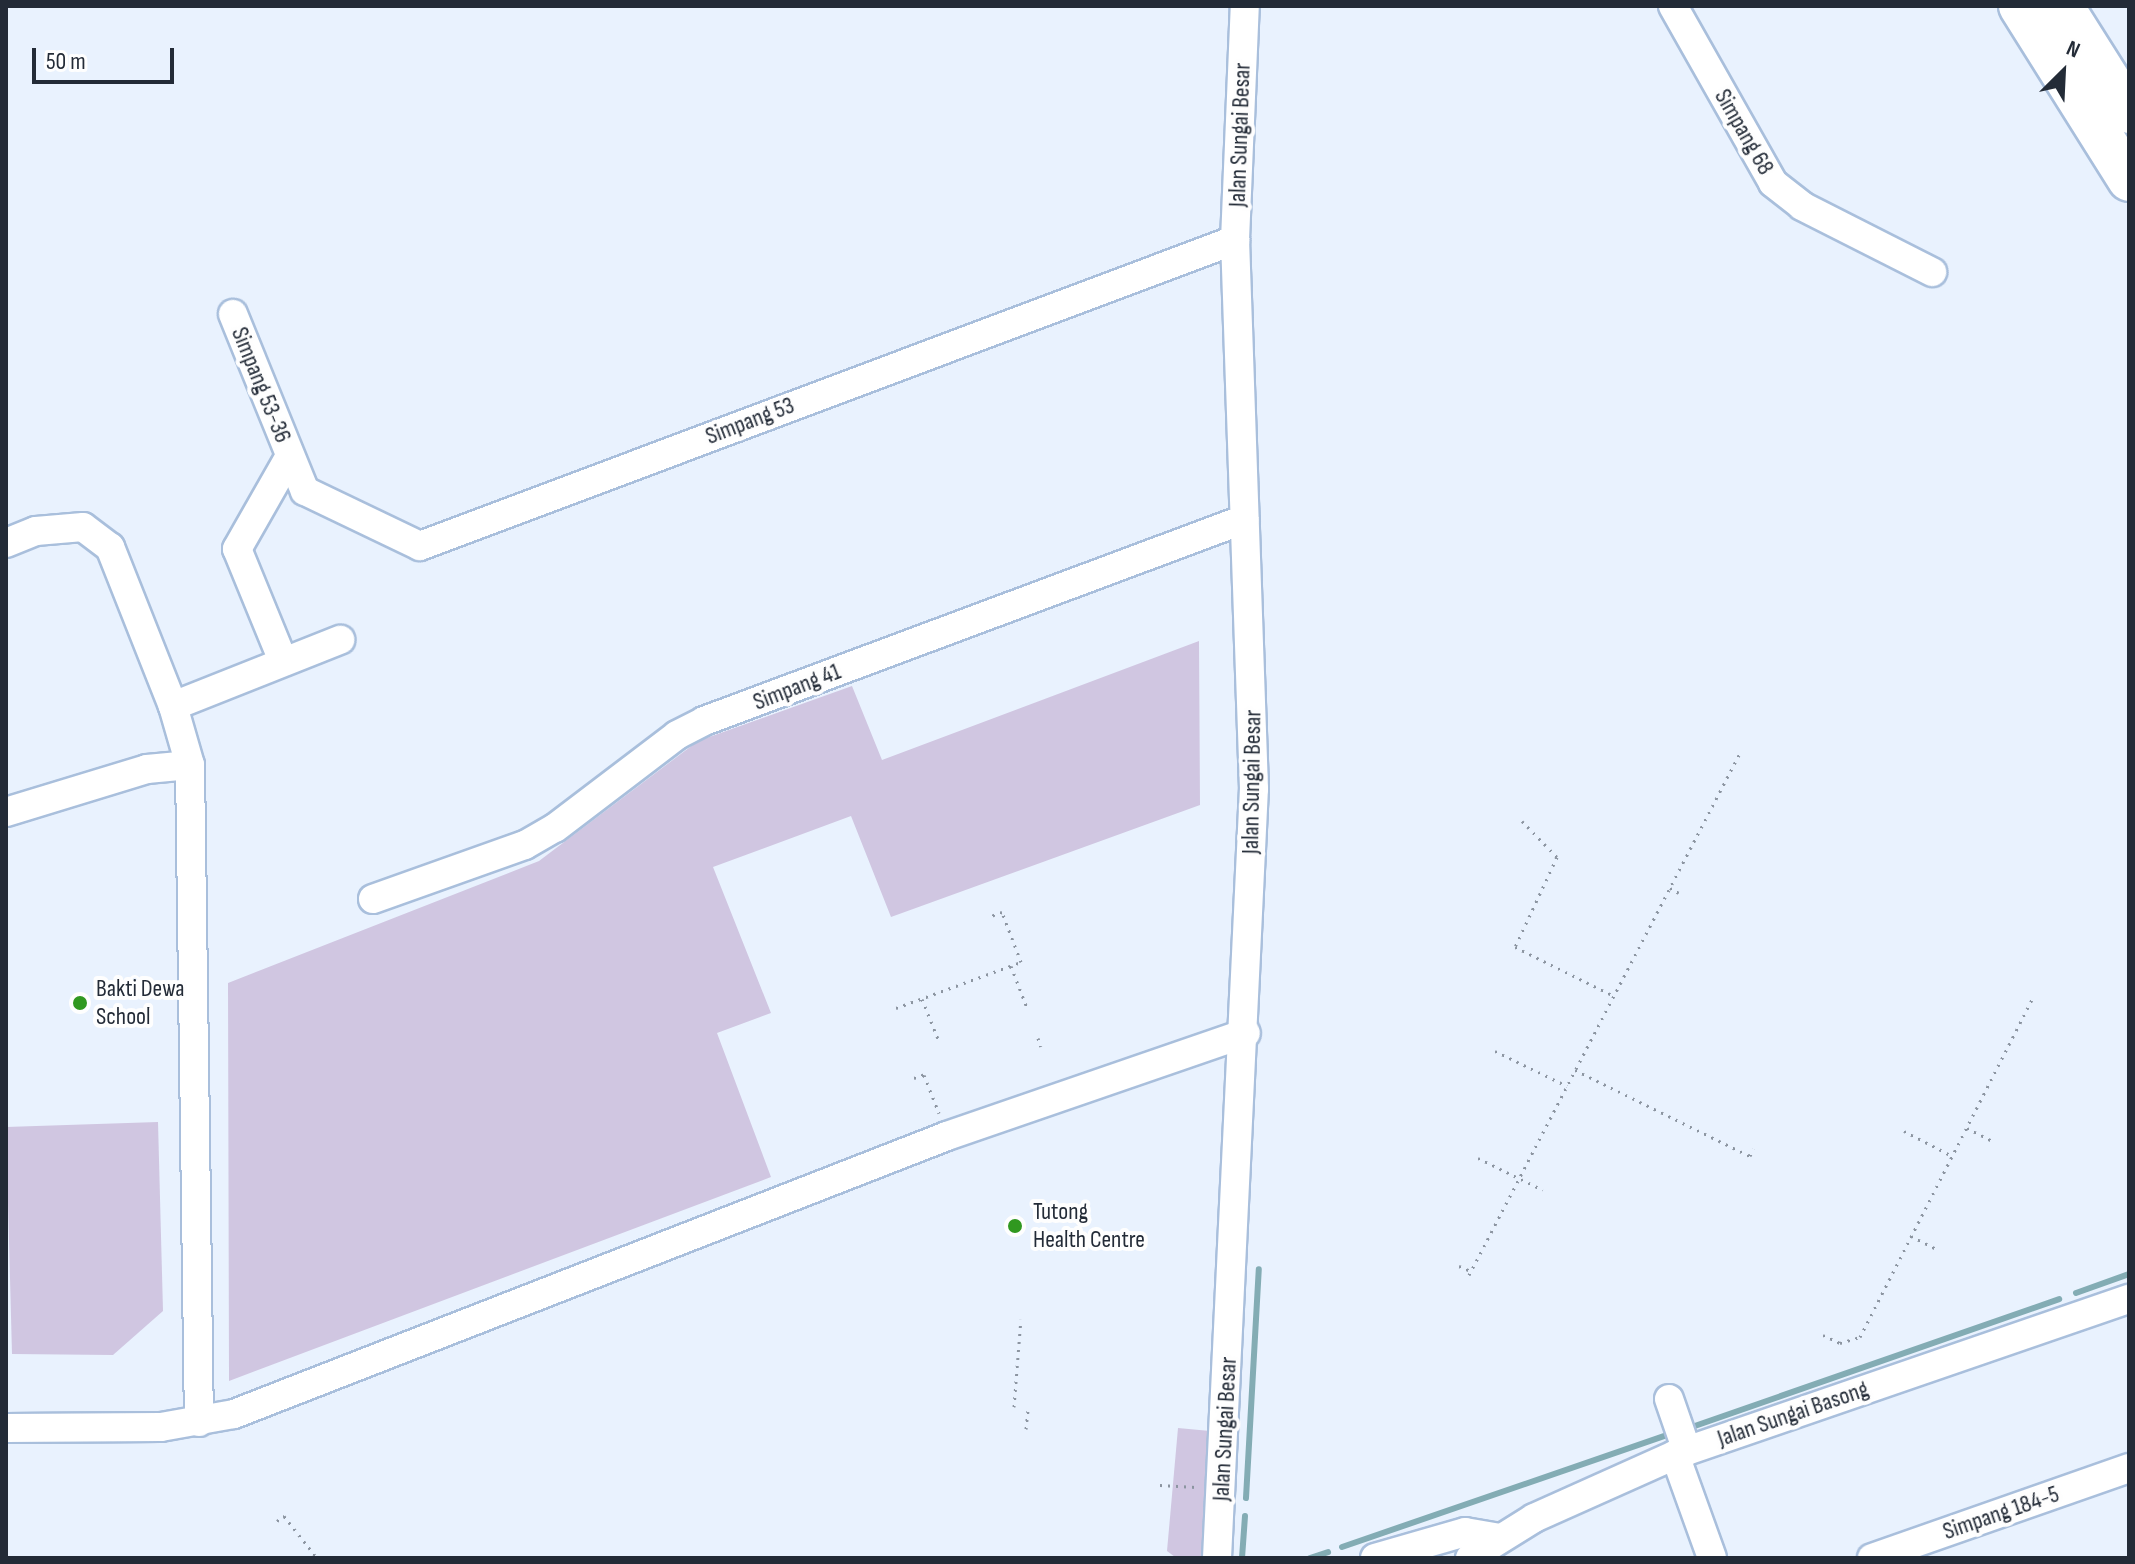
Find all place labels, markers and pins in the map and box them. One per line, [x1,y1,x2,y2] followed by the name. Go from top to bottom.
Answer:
[96,975,185,1031] place label: Bakti Dewa School
[71,994,89,1012] marker: Bakti Dewa School
[1033,1198,1145,1254] place label: Tutong Health Centre
[1004,1215,1026,1237] marker: Tutong Health Centre

